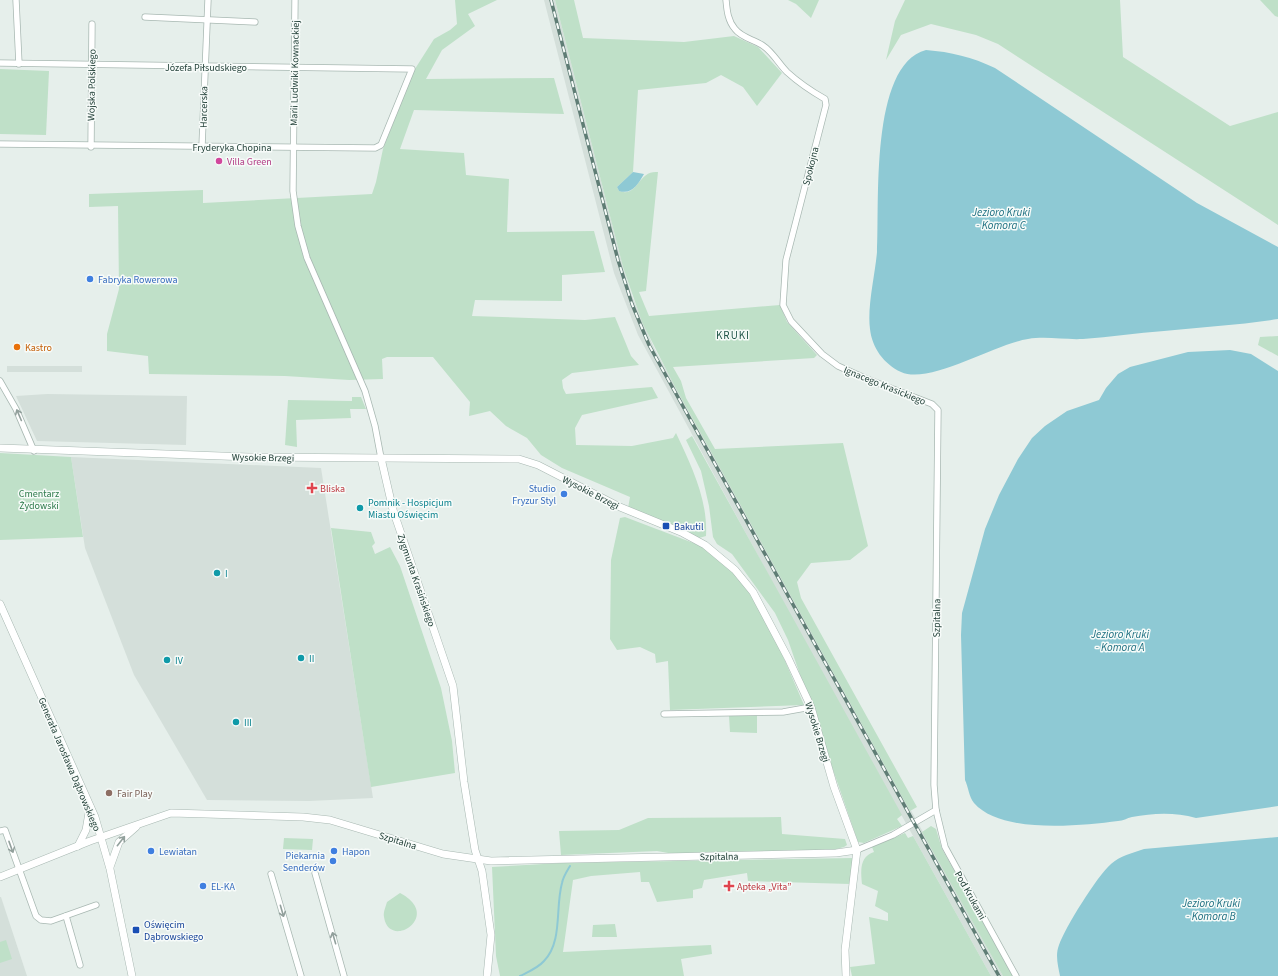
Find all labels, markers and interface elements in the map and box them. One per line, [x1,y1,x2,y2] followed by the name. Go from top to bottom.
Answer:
[287,20,303,126] street label: Marii Ludwiki Kownackiej
[84,49,100,121] street label: Wojska Polskiego
[165,61,247,75] street label: Józefa Piłsudskiego
[197,86,211,128] street label: Harcerska
[193,141,271,155] street label: Fryderyka Chopina
[799,145,823,187] street label: Spokojna
[227,155,272,169] place label: Villa Green
[214,156,224,166] marker: Villa Green
[971,205,1030,233] water label: Jezioro Kruki - Komora C
[98,273,177,287] place label: Fabryka Rowerowa
[85,274,95,284] marker: Fabryka Rowerowa
[716,328,750,343] district label: KRUKI
[25,341,52,355] place label: Kastro
[12,342,22,352] marker: Kastro
[841,363,928,409] street label: Ignacego Krasickiego
[14,409,22,421] one-way arrow
[232,450,294,466] street label: Wysokie Brzegi
[560,473,621,513] street label: Wysokie Brzegi
[320,482,345,496] place label: Bliska
[512,482,556,508] place label: Studio Fryzur Styl
[307,483,317,493] marker: Bliska
[19,487,59,513] park label: Cmentarz Żydowski
[559,489,569,499] marker: Studio Fryzur Styl
[368,496,452,522] place label: Pomnik - Hospicjum Miastu Oświęcim
[355,503,365,513] marker: Pomnik - Hospicjum Miastu Oświęcim
[674,520,704,534] place label: Bakutil
[661,521,671,531] marker: Bakutil
[394,532,439,629] street label: Zygmunta Krasińskiego
[225,567,228,581] place label: I
[212,568,222,578] marker: I
[930,598,944,638] street label: Szpitalna
[1090,627,1149,655] water label: Jezioro Kruki - Komora A
[309,652,314,666] place label: II
[296,653,306,663] marker: II
[175,654,184,668] place label: IV
[162,655,172,665] marker: IV
[34,695,104,834] street label: Generała Jarosława Dąbrowskiego
[801,700,833,764] street label: Wysokie Brzegi
[244,716,252,730] place label: III
[231,717,241,727] marker: III
[117,787,153,801] place label: Fair Play
[104,788,114,798] marker: Fair Play
[377,829,418,853] street label: Szpitalna
[116,836,125,847] one-way arrow
[8,841,16,853] one-way arrow
[159,845,197,859] place label: Lewiatan
[342,845,370,859] place label: Hapon
[146,846,156,856] marker: Lewiatan
[329,846,339,856] marker: Hapon
[283,849,325,875] place label: Piekarnia Senderów
[699,850,739,864] street label: Szpitalna
[328,856,338,866] marker: Piekarnia Senderów
[951,869,989,922] street label: Pod Krukami
[211,880,235,894] place label: EL-KA
[737,880,791,894] place label: Apteka „Vita”
[198,881,208,891] marker: EL-KA
[724,881,734,891] marker: Apteka „Vita”
[1181,896,1240,924] water label: Jezioro Kruki - Komora B
[279,905,286,918] one-way arrow
[144,918,203,944] place label: Oświęcim Dąbrowskiego
[131,925,141,935] marker: Oświęcim Dąbrowskiego
[330,932,337,945] one-way arrow

